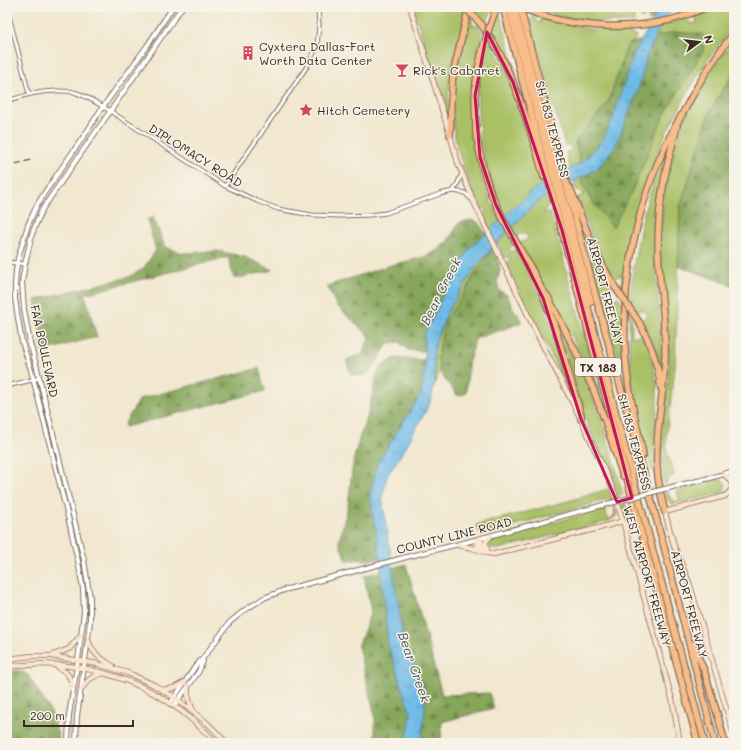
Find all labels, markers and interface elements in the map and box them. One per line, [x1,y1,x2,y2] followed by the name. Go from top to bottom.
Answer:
[679,22,719,62] north arrow
[701,33,717,45] text: N
[259,38,375,68] place label: Cyxtera Dallas-Fort Worth Data Center
[240,45,256,61] building icon: Cyxtera Dallas-Fort Worth Data Center
[394,62,410,78] bar icon: Rick's Cabaret
[413,62,500,78] place label: Rick's Cabaret
[532,79,574,179] street label: SH 183 TEXPRESS
[298,102,314,118] place icon: Hitch Cemetery
[317,102,410,118] place label: Hitch Cemetery
[146,120,246,190] street label: DIPLOMACY ROAD
[584,235,628,347] street label: AIRPORT FREEWAY
[416,253,465,328] water label: Bear Creek
[27,303,63,399] street label: FAA BOULEVARD
[575,358,621,376] road number: TX 183
[614,392,656,492] street label: SH 183 TEXPRESS
[620,504,676,648] street label: WEST AIRPORT FREEWAY
[395,513,513,557] street label: COUNTY LINE ROAD
[668,548,712,660] street label: AIRPORT FREEWAY
[395,629,435,706] water label: Bear Creek
[24,702,133,728] scale bar
[30,707,65,723] text: 200 m

